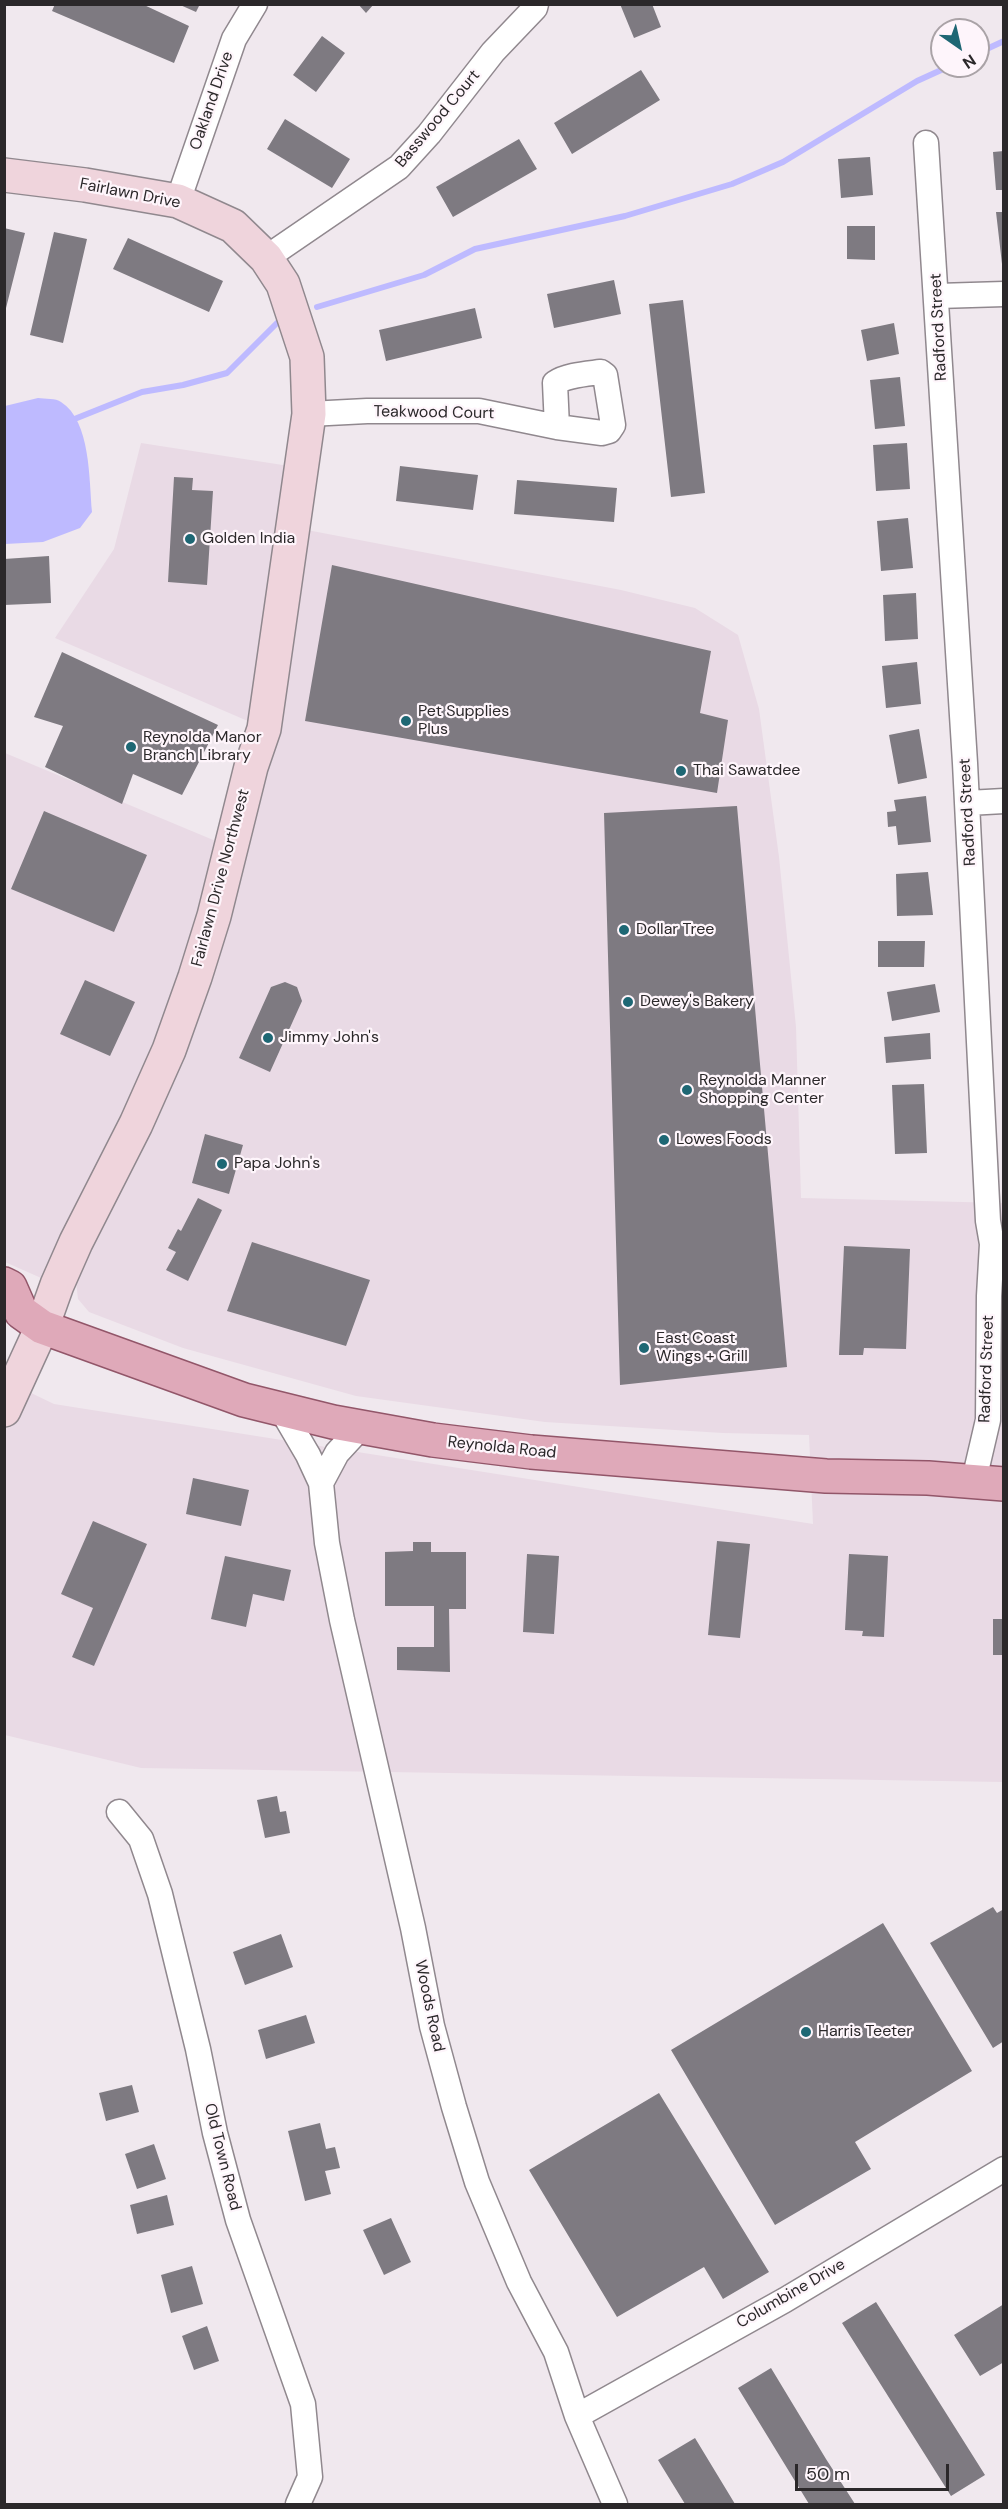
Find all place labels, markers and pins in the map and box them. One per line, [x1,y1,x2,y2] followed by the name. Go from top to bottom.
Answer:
[202,529,295,549] place label: Golden India
[183,532,197,546] marker: Golden India
[418,702,509,740] place label: Pet Supplies Plus
[399,714,413,728] marker: Pet Supplies Plus
[143,728,262,766] place label: Reynolda Manor Branch Library
[124,740,138,754] marker: Reynolda Manor Branch Library
[693,761,800,781] place label: Thai Sawatdee
[674,764,688,778] marker: Thai Sawatdee
[636,920,714,940] place label: Dollar Tree
[617,923,631,937] marker: Dollar Tree
[640,992,754,1012] place label: Dewey's Bakery
[621,995,635,1009] marker: Dewey's Bakery
[280,1028,379,1048] place label: Jimmy John's
[261,1031,275,1045] marker: Jimmy John's
[699,1071,826,1109] place label: Reynolda Manner Shopping Center
[680,1083,694,1097] marker: Reynolda Manner Shopping Center
[676,1130,772,1150] place label: Lowes Foods
[657,1133,671,1147] marker: Lowes Foods
[234,1154,320,1174] place label: Papa John's
[215,1157,229,1171] marker: Papa John's
[656,1329,748,1367] place label: East Coast Wings + Grill
[637,1341,651,1355] marker: East Coast Wings + Grill
[818,2022,912,2042] place label: Harris Teeter
[799,2025,813,2039] marker: Harris Teeter

